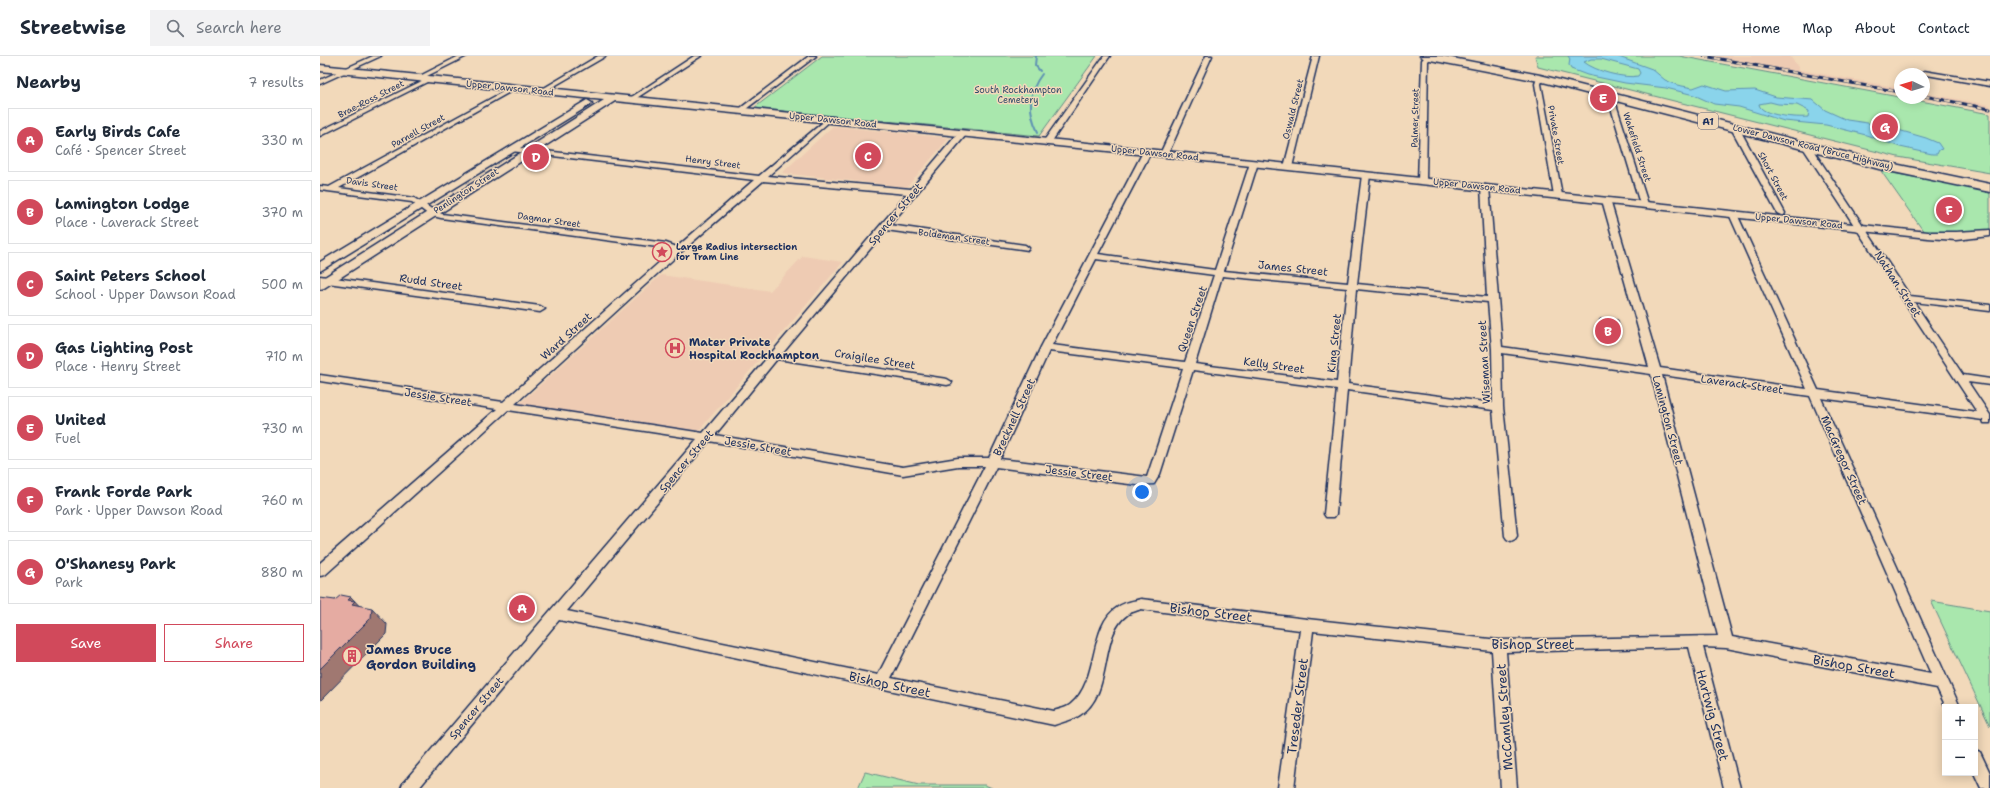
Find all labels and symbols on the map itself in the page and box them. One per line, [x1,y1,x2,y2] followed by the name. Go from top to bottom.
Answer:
[1894,68,1930,104] north arrow
[336,77,406,121] street label: Brae-Ross Street
[466,77,555,99] street label: Upper Dawson Road
[1280,78,1306,140] street label: Oswald Street
[1590,83,1616,113] pin: E
[974,84,1062,106] park label: South Rockhampton Cemetery
[1408,88,1422,148] street label: Palmer Street
[1545,104,1567,166] street label: Private Street
[789,109,878,131] street label: Upper Dawson Road
[389,111,447,151] street label: Parnell Street
[1620,111,1654,183] street label: Wakefield Street
[1872,112,1898,142] pin: G
[1698,113,1718,129] road number: A1
[1731,121,1895,173] street label: Lower Dawson Road (Bruce Highway)
[855,141,881,171] pin: C
[523,142,549,172] pin: D
[1111,142,1200,164] street label: Upper Dawson Road
[1755,150,1791,202] street label: Short Street
[685,153,741,171] street label: Henry Street
[431,165,501,217] street label: Penlington Street
[345,174,399,194] street label: Davis Street
[1433,175,1522,197] street label: Upper Dawson Road
[865,180,926,249] street label: Spencer Street
[1936,195,1962,225] pin: F
[517,210,581,230] street label: Dagmar Street
[1755,210,1844,232] street label: Upper Dawson Road
[917,226,991,248] street label: Boldeman Street
[651,241,673,263] place icon: Large Radius intersection for Tram Line
[676,241,797,263] place label: Large Radius intersection for Tram Line
[1871,248,1925,320] street label: Nathan Street
[1257,257,1329,280] street label: James Street
[398,271,464,294] street label: Rudd Street
[1174,284,1211,354] street label: Queen Street
[537,309,595,364] street label: Ward Street
[1324,313,1345,373] street label: King Street
[1595,316,1621,346] pin: B
[1475,319,1494,404] street label: Wiseman Street
[689,335,820,363] place label: Mater Private Hospital Rockhampton
[664,337,686,359] hospital icon: Mater Private Hospital Rockhampton
[833,346,917,373] street label: Craigilee Street
[1242,354,1306,377] street label: Kelly Street
[1700,371,1784,398] street label: Laverack Street
[1648,374,1687,467] street label: Lamington Street
[990,376,1039,458] street label: Brecknell Street
[403,385,473,410] street label: Jessie Street
[1817,413,1870,507] street label: MacGregor Street
[656,427,717,496] street label: Spencer Street
[723,433,793,460] street label: Jessie Street
[1044,462,1114,485] street label: Jessie Street
[1132,482,1152,502] your location
[509,593,535,623] pin: A
[1169,599,1254,626] street label: Bishop Street
[1491,636,1575,653] street label: Bishop Street
[366,641,476,673] place label: James Bruce Gordon Building
[341,645,363,667] building icon: James Bruce Gordon Building
[1811,651,1897,682] street label: Bishop Street
[1283,657,1312,755] street label: Treseder Street
[1492,663,1517,771] street label: McCamley Street
[847,668,933,702] street label: Bishop Street
[1692,668,1733,763] street label: Hartwig Street
[446,674,507,743] street label: Spencer Street

